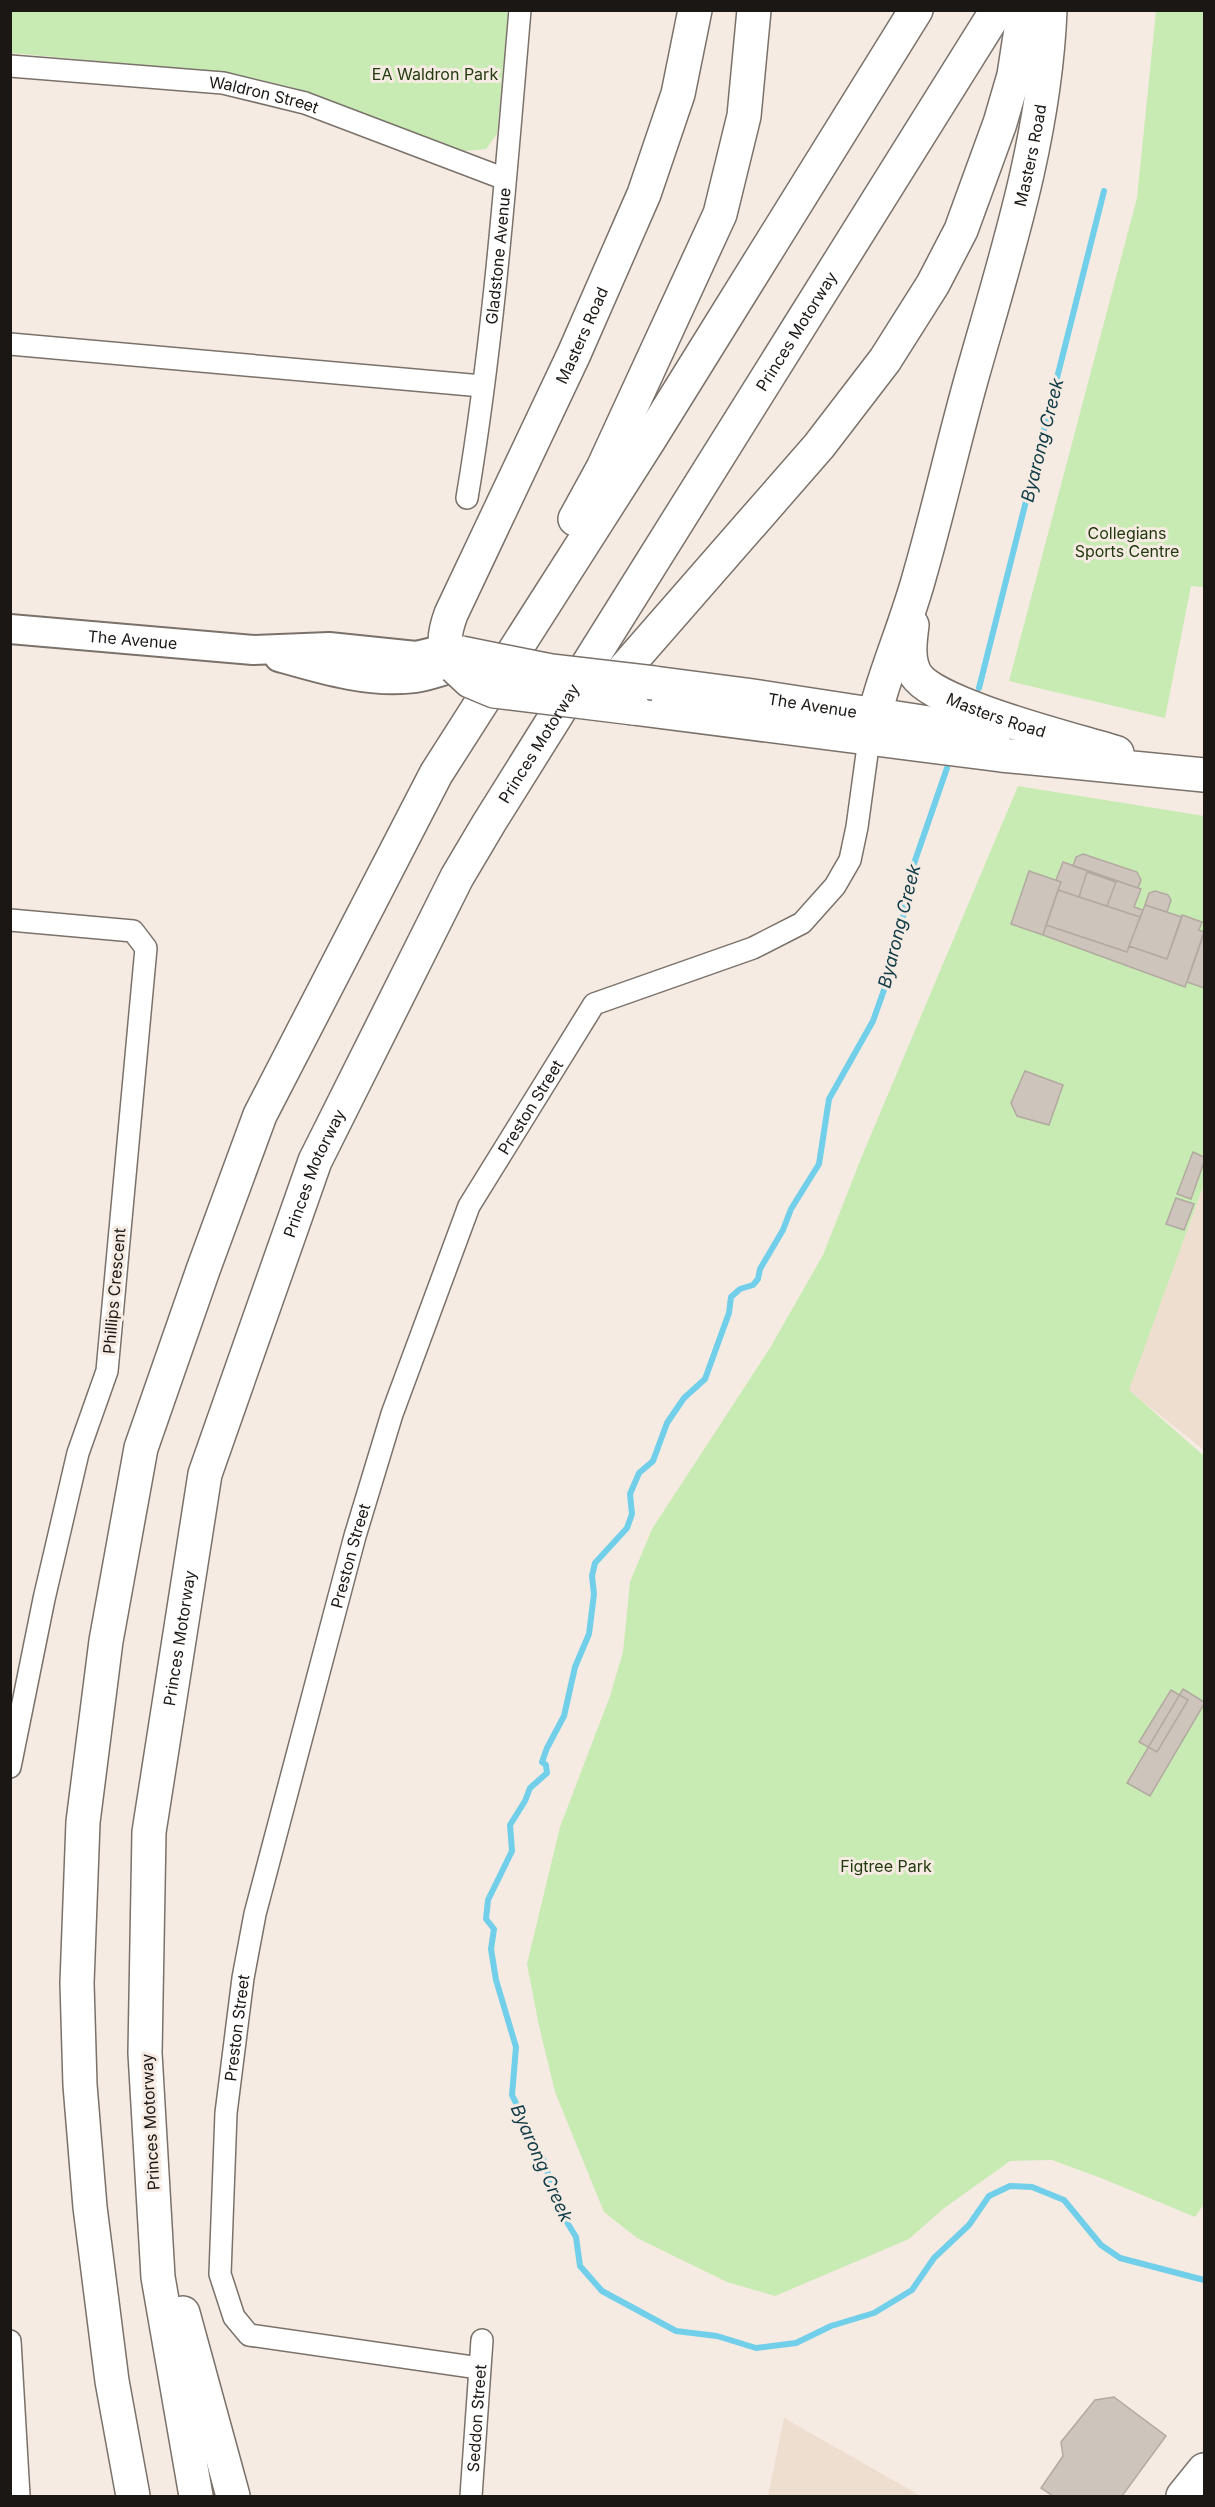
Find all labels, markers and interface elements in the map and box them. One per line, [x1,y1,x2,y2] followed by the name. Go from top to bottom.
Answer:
[372,64,498,84] park label: EA Waldron Park
[209,72,322,117] street label: Waldron Street
[1010,103,1050,208] street label: Masters Road
[481,187,515,325] street label: Gladstone Avenue
[752,268,841,395] street label: Princes Motorway
[551,284,612,387] street label: Masters Road
[1016,375,1068,504] water label: Byarong Creek
[1075,523,1179,561] park label: Collegians Sports Centre
[87,626,178,653] street label: The Avenue
[494,680,584,807] street label: Princes Motorway
[767,688,858,722] street label: The Avenue
[943,688,1048,742] street label: Masters Road
[873,861,925,990] water label: Byarong Creek
[493,1056,567,1158] street label: Preston Street
[279,1106,349,1240] street label: Princes Motorway
[99,1227,129,1355] street label: Phillips Crescent
[326,1501,374,1610] street label: Preston Street
[159,1569,200,1707] street label: Princes Motorway
[840,1856,932,1876] park label: Figtree Park
[220,1973,253,2082] street label: Preston Street
[136,2053,164,2191] street label: Princes Motorway
[507,2101,578,2226] water label: Byarong Creek
[463,2364,490,2473] street label: Seddon Street

